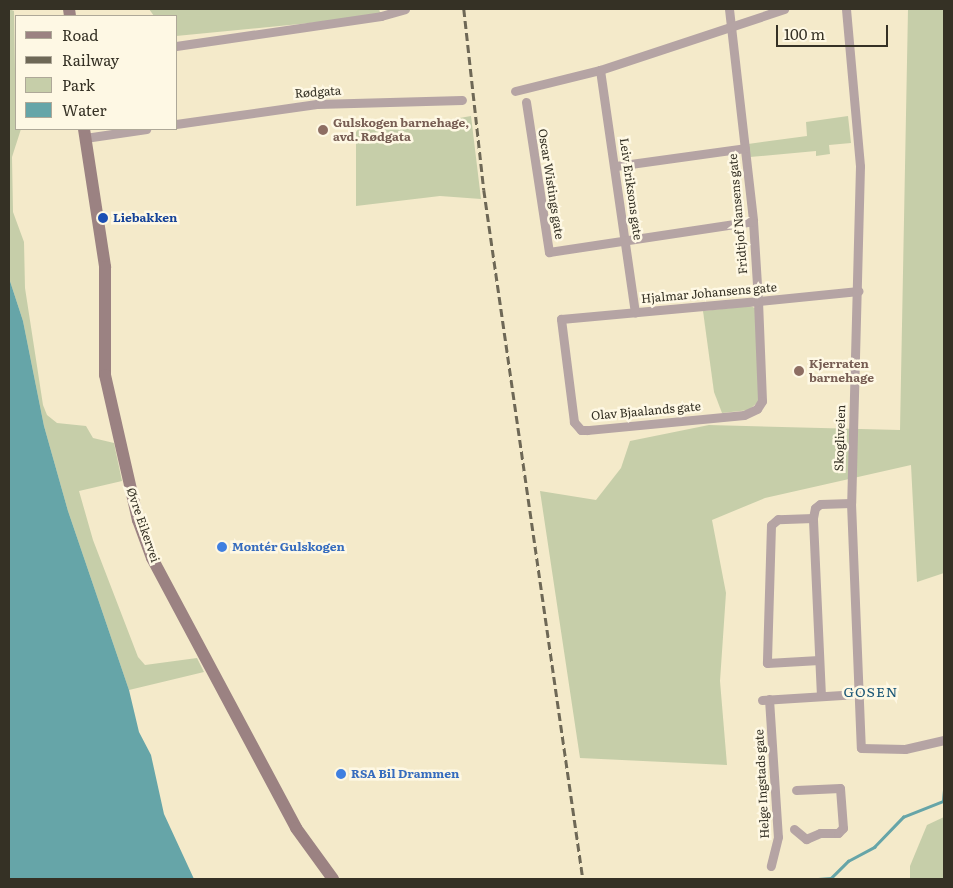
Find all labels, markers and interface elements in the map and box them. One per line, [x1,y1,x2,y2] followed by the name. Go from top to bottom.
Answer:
[15,15,178,130] legend
[778,15,890,47] scale bar
[784,22,825,45] text: 100 m
[62,23,98,46] text: Road
[62,48,119,71] text: Railway
[62,73,95,96] text: Park
[294,83,342,101] street label: Rødgata
[62,98,107,121] text: Water
[333,116,469,144] place label: Gulskogen barnehage, avd. Rødgata
[317,124,329,136] marker: Gulskogen barnehage, avd. Rødgata
[535,128,567,240] street label: Oscar Wistings gate
[617,137,645,241] street label: Leiv Eriksons gate
[726,153,750,275] street label: Fridtjof Nansens gate
[113,211,177,225] place label: Liebakken
[97,212,109,224] marker: Liebakken
[641,280,777,306] street label: Hjalmar Johansens gate
[809,357,874,385] place label: Kjerraten barnehage
[793,365,805,377] marker: Kjerraten barnehage
[591,399,701,423] street label: Olav Bjaalands gate
[832,404,848,472] street label: Skogliveien
[124,486,162,564] street label: Øvre Eikervei
[232,540,345,554] place label: Montér Gulskogen
[216,541,228,553] marker: Montér Gulskogen
[843,683,899,699] district label: GOSEN
[752,729,772,839] street label: Helge Ingstads gate
[351,767,459,781] place label: RSA Bil Drammen
[335,768,347,780] marker: RSA Bil Drammen

